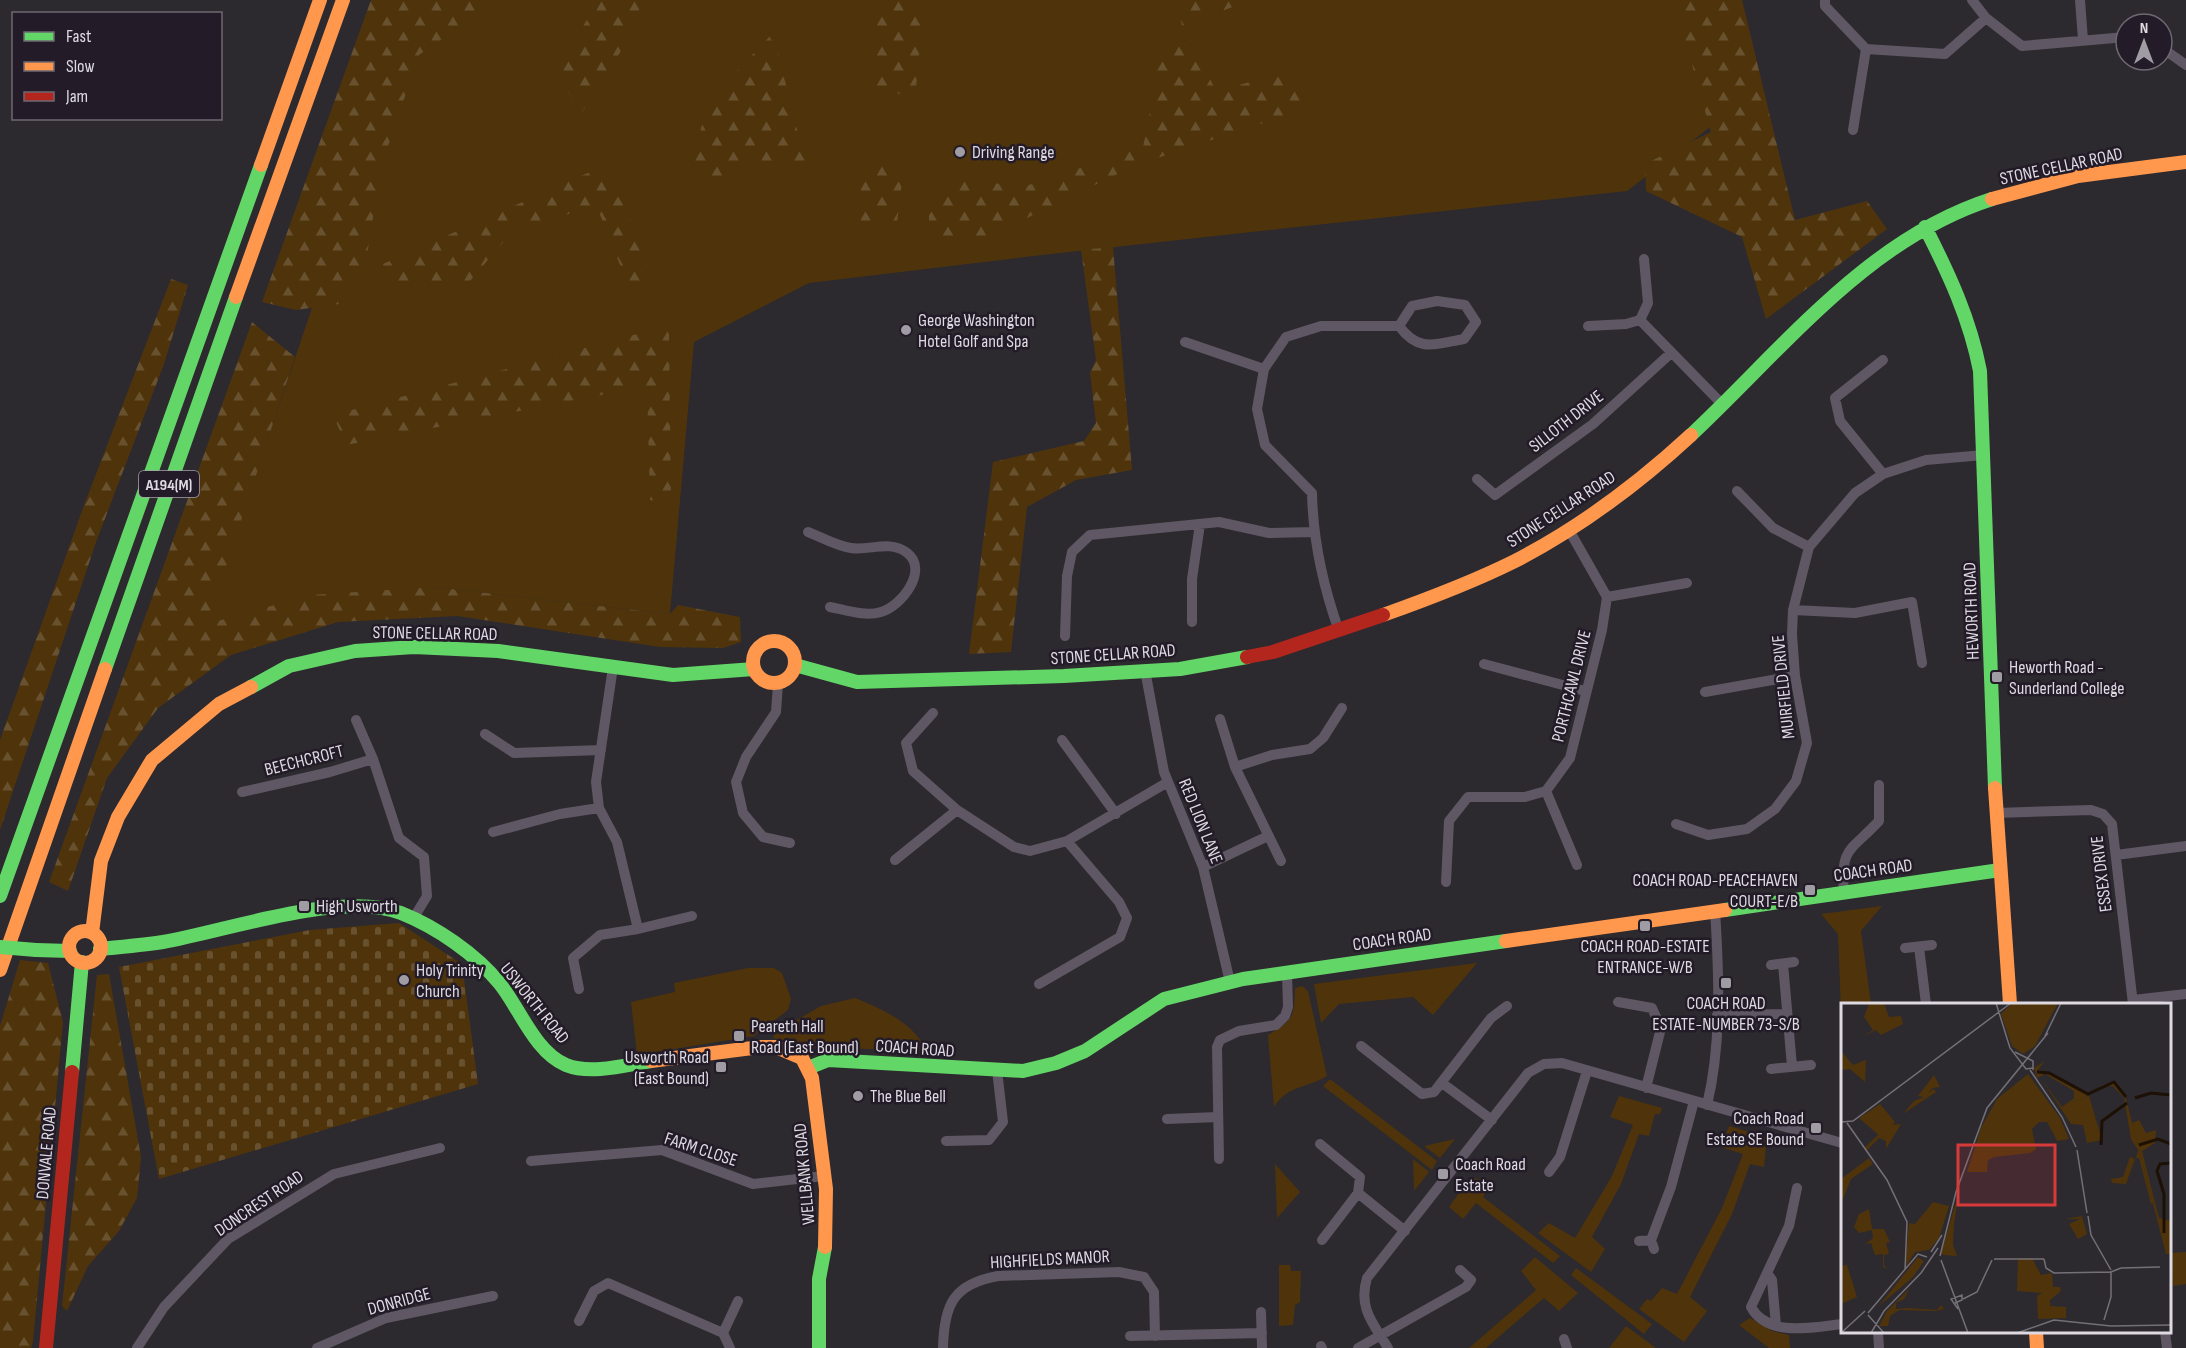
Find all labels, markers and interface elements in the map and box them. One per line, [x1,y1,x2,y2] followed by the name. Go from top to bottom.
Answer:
[12,12,222,120] legend
[2114,12,2174,72] north arrow
[2140,19,2148,38] text: N
[66,26,92,47] text: Fast
[66,56,95,77] text: Slow
[65,86,88,107] text: Jam
[972,142,1055,163] place label: Driving Range
[1998,143,2124,190] street label: STONE CELLAR ROAD
[953,145,967,159] marker: Driving Range
[918,310,1035,352] place label: George Washington Hotel Golf and Spa
[899,323,913,337] marker: George Washington Hotel Golf and Spa
[1525,386,1608,457] street label: SILLOTH DRIVE
[1503,467,1619,552] street label: STONE CELLAR ROAD
[139,471,199,497] road number: A194(M)
[1959,562,1984,660] street label: HEWORTH ROAD
[372,622,498,645] street label: STONE CELLAR ROAD
[1547,628,1596,744] street label: PORTHCAWL DRIVE
[1768,634,1799,740] street label: MUIRFIELD DRIVE
[1050,640,1176,669] street label: STONE CELLAR ROAD
[2009,657,2125,699] place label: Heworth Road - Sunderland College
[1990,670,2004,684] marker: Heworth Road - Sunderland College
[262,741,346,780] street label: BEECHCROFT
[1174,776,1227,867] street label: RED LION LANE
[2086,835,2117,913] street label: ESSEX DRIVE
[1832,855,1914,886] street label: COACH ROAD
[1633,870,1798,912] place label: COACH ROAD-PEACEHAVEN COURT-E/B
[1803,883,1817,897] marker: COACH ROAD-PEACEHAVEN COURT-E/B
[316,896,398,917] place label: High Usworth
[297,899,311,913] marker: High Usworth
[1638,919,1652,933] marker: COACH ROAD-ESTATE ENTRANCE-W/B
[1351,924,1433,955] street label: COACH ROAD
[1580,936,1710,978] place label: COACH ROAD-ESTATE ENTRANCE-W/B
[496,959,574,1048] street label: USWORTH ROAD
[416,960,484,1002] place label: Holy Trinity Church
[397,973,411,987] marker: Holy Trinity Church
[1719,976,1733,990] marker: COACH ROAD ESTATE-NUMBER 73-S/B
[1652,993,1800,1035] place label: COACH ROAD ESTATE-NUMBER 73-S/B
[1841,1003,2171,1333] inset map
[751,1016,859,1058] place label: Peareth Hall Road (East Bound)
[732,1029,746,1043] marker: Peareth Hall Road (East Bound)
[875,1035,955,1062] street label: COACH ROAD
[625,1047,709,1089] place label: Usworth Road (East Bound)
[714,1060,728,1074] marker: Usworth Road (East Bound)
[870,1086,946,1107] place label: The Blue Bell
[851,1089,865,1103] marker: The Blue Bell
[32,1106,61,1200] street label: DONVALE ROAD
[1706,1108,1804,1150] place label: Coach Road Estate SE Bound
[1809,1121,1823,1135] marker: Coach Road Estate SE Bound
[790,1122,819,1226] street label: WELLBANK ROAD
[662,1128,740,1171] street label: FARM CLOSE
[1455,1154,1526,1196] place label: Coach Road Estate
[211,1166,308,1241] street label: DONCREST ROAD
[1436,1167,1450,1181] marker: Coach Road Estate
[990,1246,1110,1273] street label: HIGHFIELDS MANOR
[365,1283,433,1320] street label: DONRIDGE

